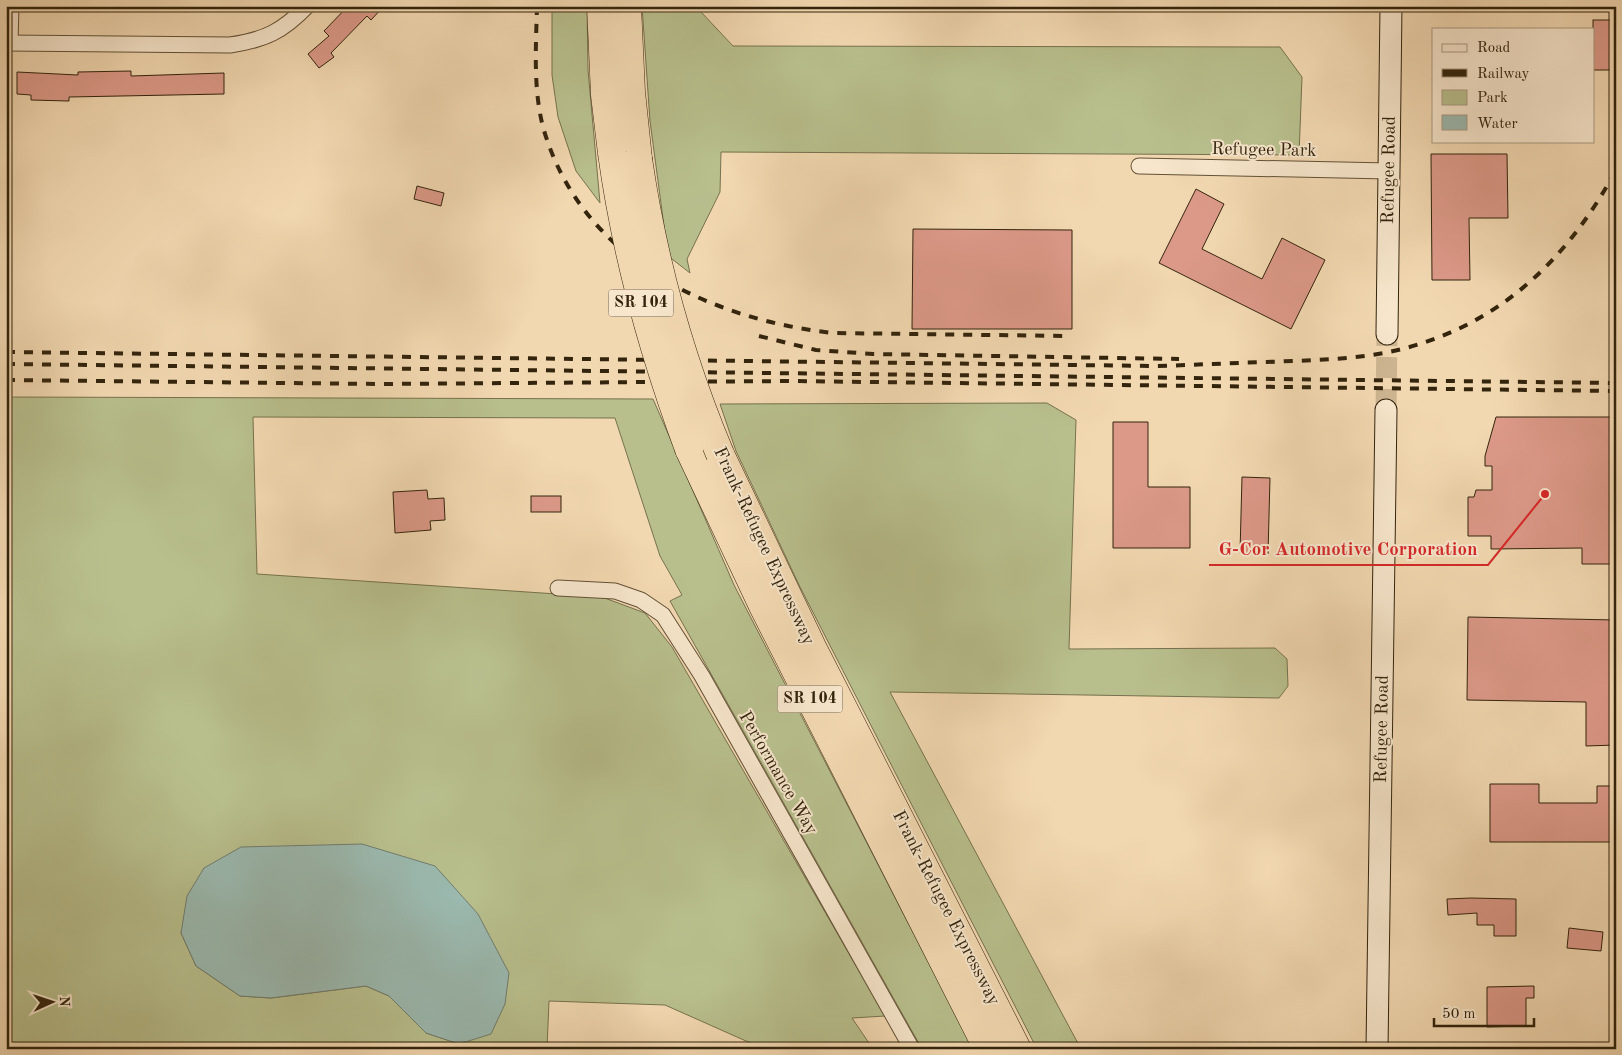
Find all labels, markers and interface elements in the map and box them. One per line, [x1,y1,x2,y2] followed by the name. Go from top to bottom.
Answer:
[1432,28,1594,142] legend
[1477,41,1511,56] text: Road
[1477,67,1530,82] text: Railway
[1477,91,1508,106] text: Park
[1379,116,1399,224] street label: Refugee Road
[1477,117,1518,132] text: Water
[1211,140,1317,160] street label: Refugee Park
[608,290,674,316] road number: SR 104
[710,444,818,648] street label: Frank-Refugee Expressway
[1209,531,1488,565] callout: G-Cor Automotive Corporation
[1218,541,1478,560] text: G-Cor Automotive Corporation
[1372,675,1392,783] street label: Refugee Road
[778,686,842,712] road number: SR 104
[735,708,821,838] street label: Performance Way
[889,808,1003,1009] street label: Frank-Refugee Expressway
[28,978,78,1028] north arrow
[1434,995,1534,1027] scale bar
[57,996,71,1007] text: N
[1442,1007,1476,1022] text: 50 m

